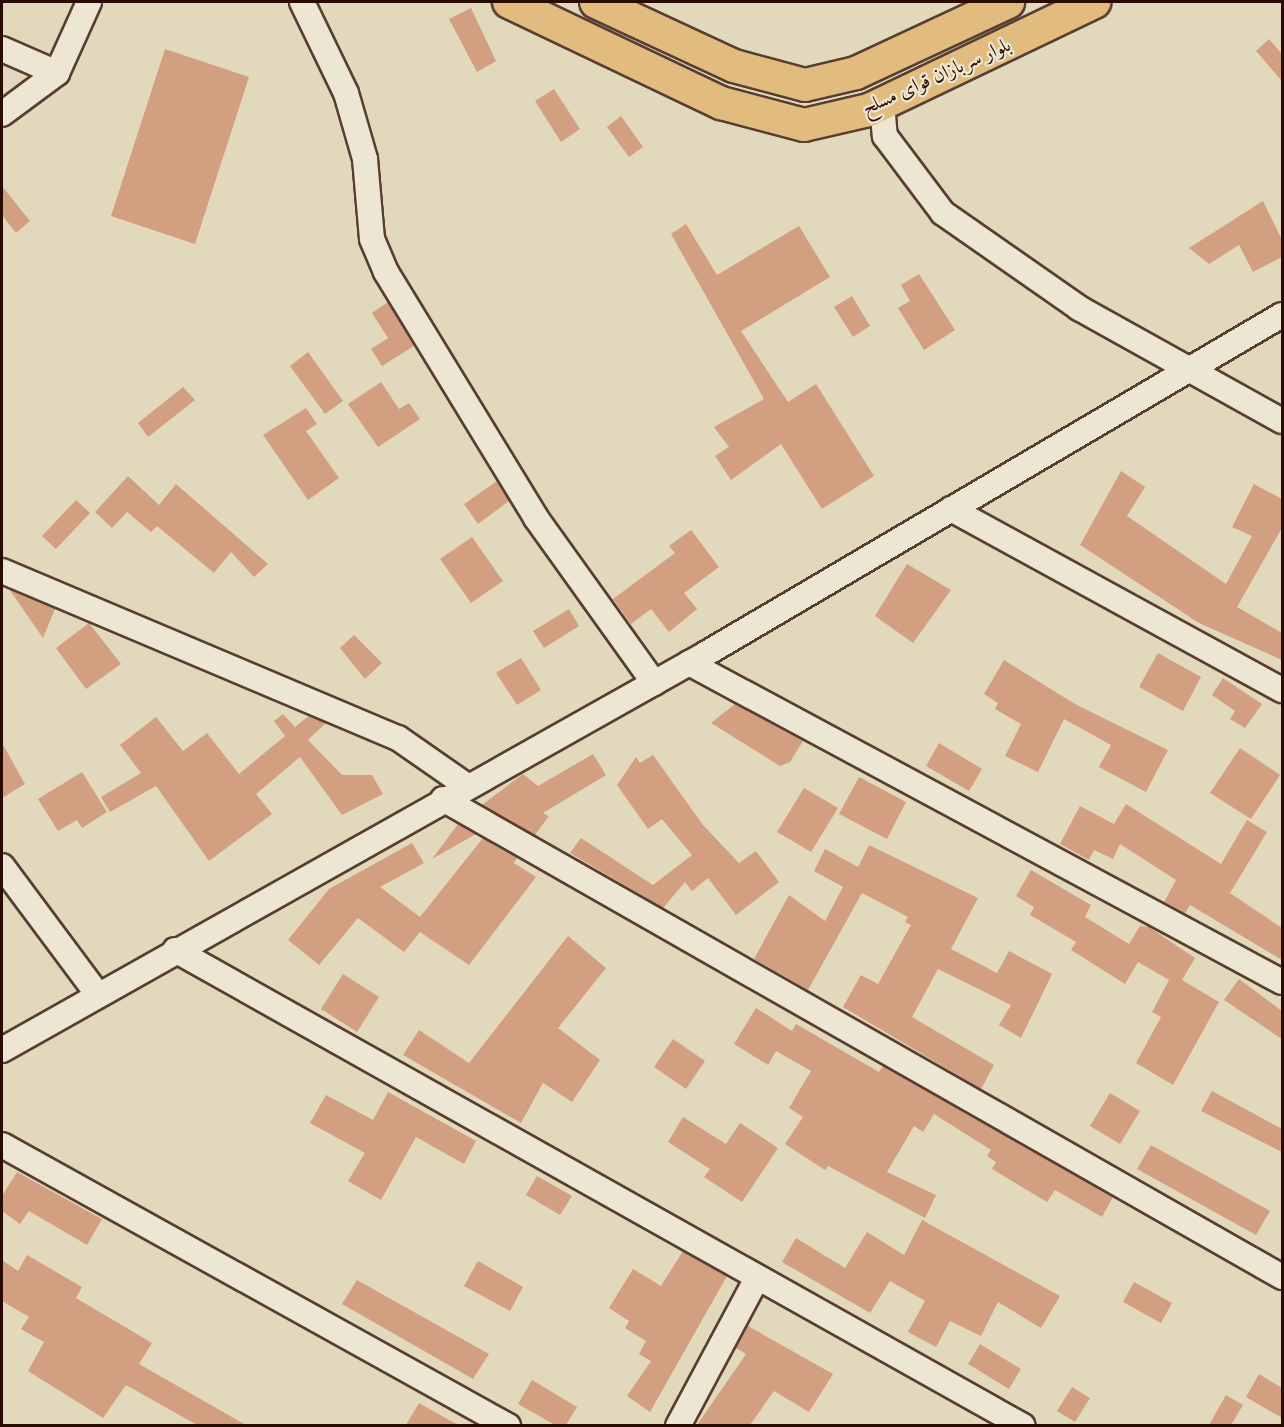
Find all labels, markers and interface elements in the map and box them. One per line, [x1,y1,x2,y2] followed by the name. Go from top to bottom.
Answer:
[858,32,1014,120] street label: بلوار سربازان قوای مسلح

